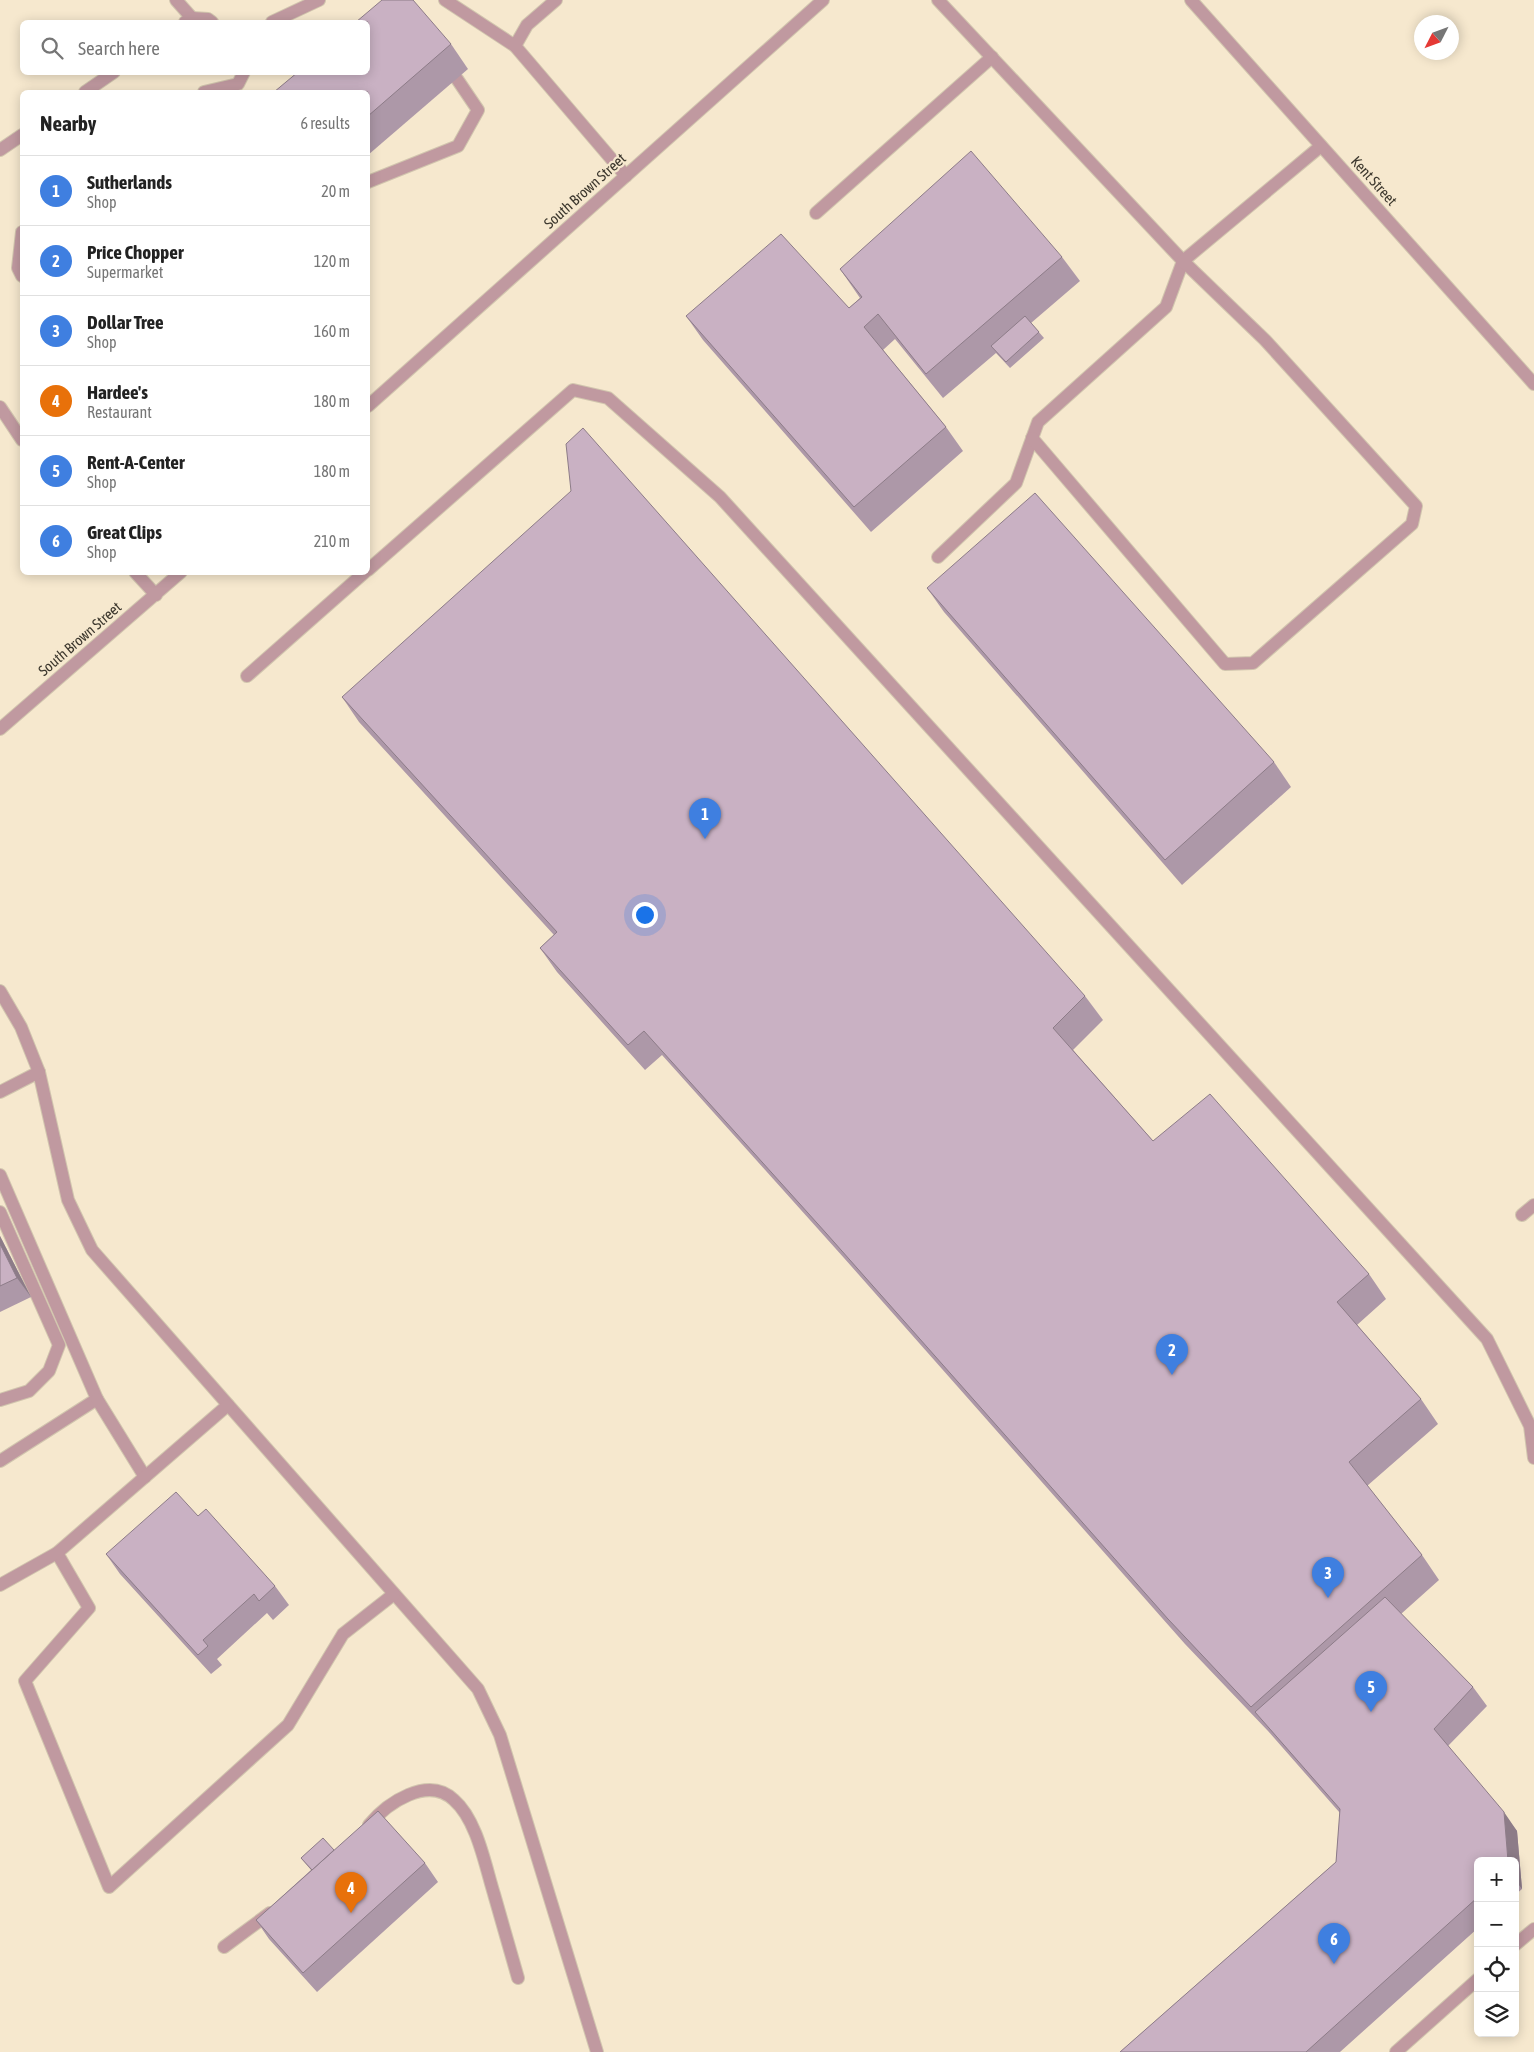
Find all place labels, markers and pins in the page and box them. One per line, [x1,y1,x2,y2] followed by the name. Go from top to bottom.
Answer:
[689,798,721,839] pin: 1
[1156,1334,1188,1375] pin: 2
[1312,1557,1344,1598] pin: 3
[1355,1671,1387,1712] pin: 5
[335,1872,367,1913] pin: 4
[1318,1923,1350,1964] pin: 6

